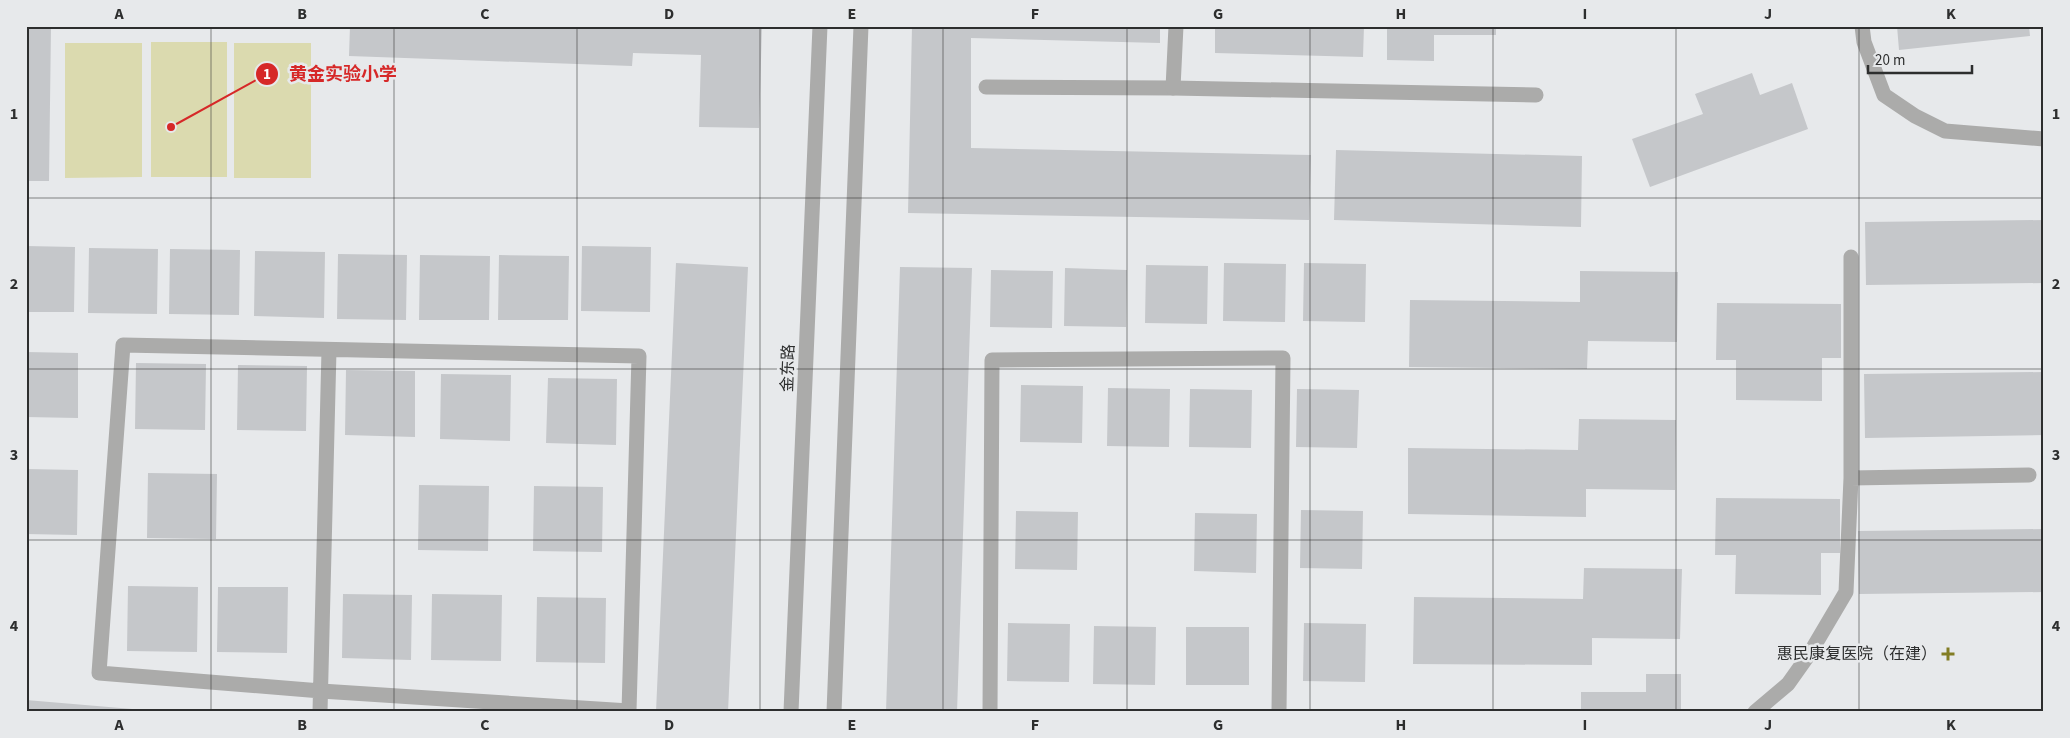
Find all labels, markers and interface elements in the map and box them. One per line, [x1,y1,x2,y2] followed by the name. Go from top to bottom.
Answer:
[113,3,124,25] text: A
[297,3,307,25] text: B
[480,3,490,25] text: C
[664,3,674,25] text: D
[848,3,856,25] text: E
[1031,3,1039,25] text: F
[1213,3,1223,25] text: G
[1396,3,1406,25] text: H
[1583,3,1587,25] text: I
[1764,3,1772,25] text: J
[1946,3,1956,25] text: K
[1868,42,1971,74] scale bar
[1875,50,1905,71] text: 20 m
[254,57,407,90] callout: 黄金实验小学
[289,62,397,87] text: 黄金实验小学
[263,64,271,85] text: 1
[10,103,18,125] text: 1
[2052,103,2060,125] text: 1
[10,273,18,295] text: 2
[2052,273,2060,295] text: 2
[776,344,800,392] street label: 金东路
[10,444,18,466] text: 3
[2052,444,2060,466] text: 3
[10,615,19,637] text: 4
[2052,615,2061,637] text: 4
[1777,643,1937,665] place label: 惠民康复医院（在建）
[1941,647,1955,661] marker: 惠民康复医院（在建）
[113,714,124,736] text: A
[297,714,307,736] text: B
[480,714,490,736] text: C
[664,714,674,736] text: D
[848,714,856,736] text: E
[1031,714,1039,736] text: F
[1213,714,1223,736] text: G
[1396,714,1406,736] text: H
[1583,714,1587,736] text: I
[1764,714,1772,736] text: J
[1946,714,1956,736] text: K

